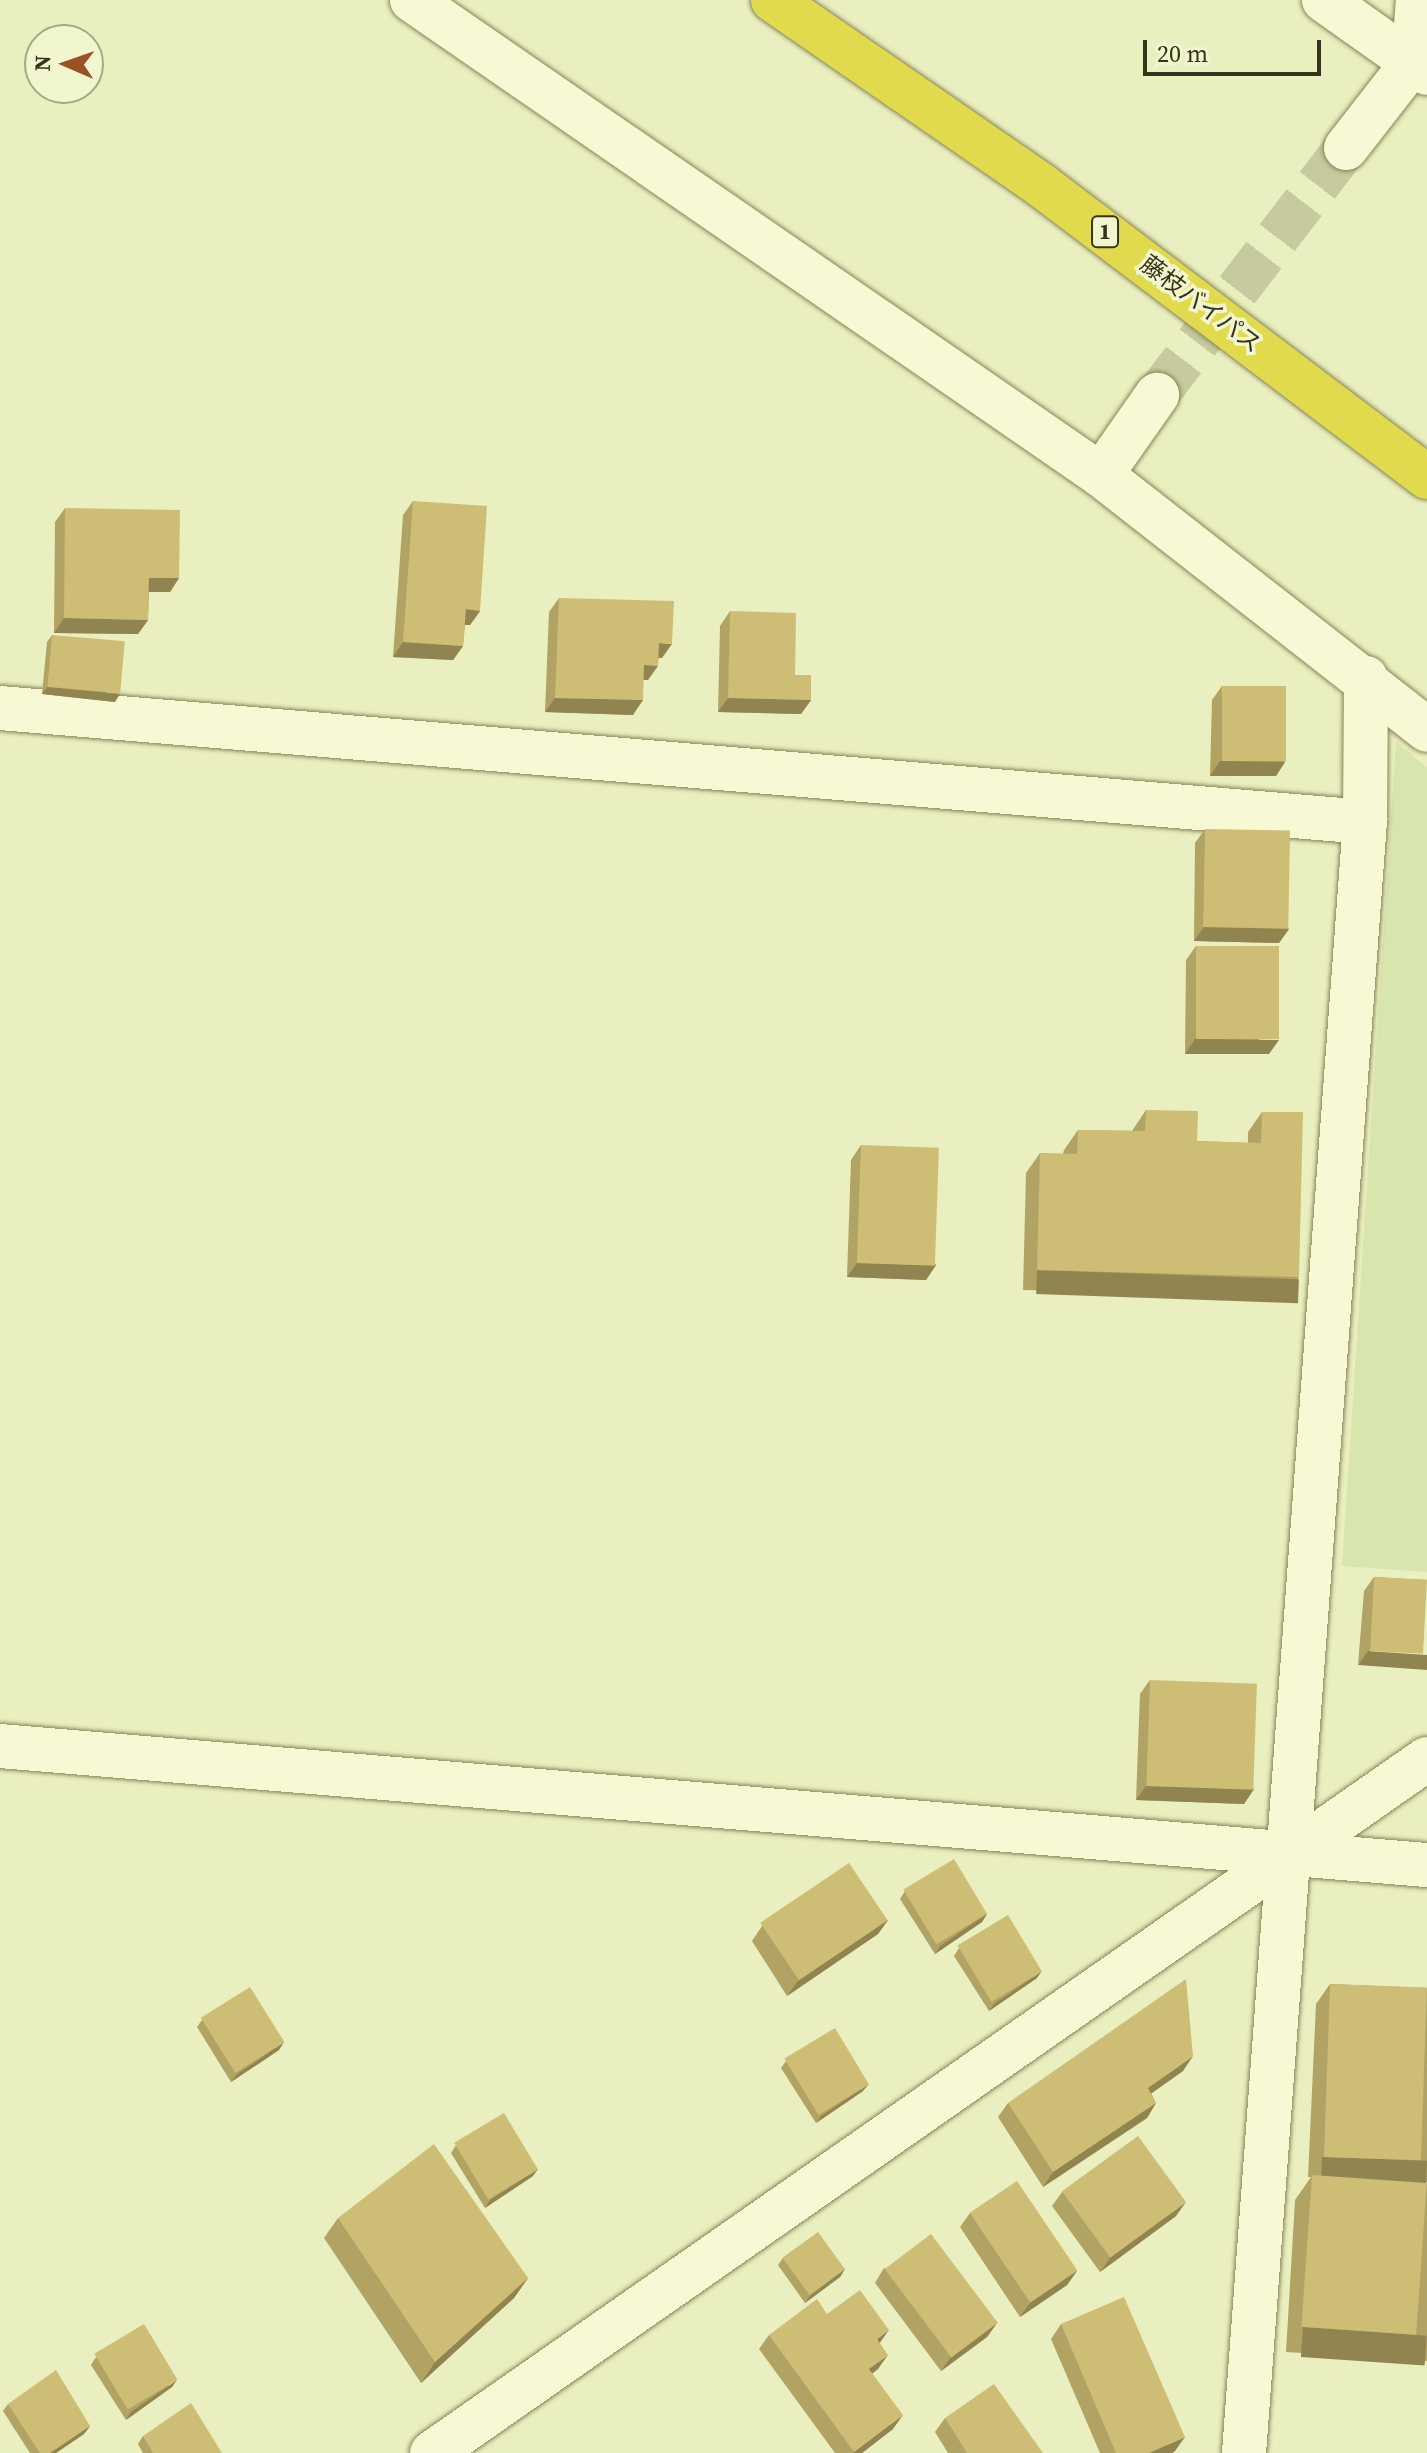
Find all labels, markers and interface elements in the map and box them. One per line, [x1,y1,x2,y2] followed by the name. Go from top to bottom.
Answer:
[24,24,104,104] north arrow
[1147,24,1325,74] scale bar
[1157,37,1208,70] text: 20 m
[27,55,57,72] text: N
[1091,214,1119,250] road number: 1
[1135,249,1267,359] street label: 藤枝バイパス

